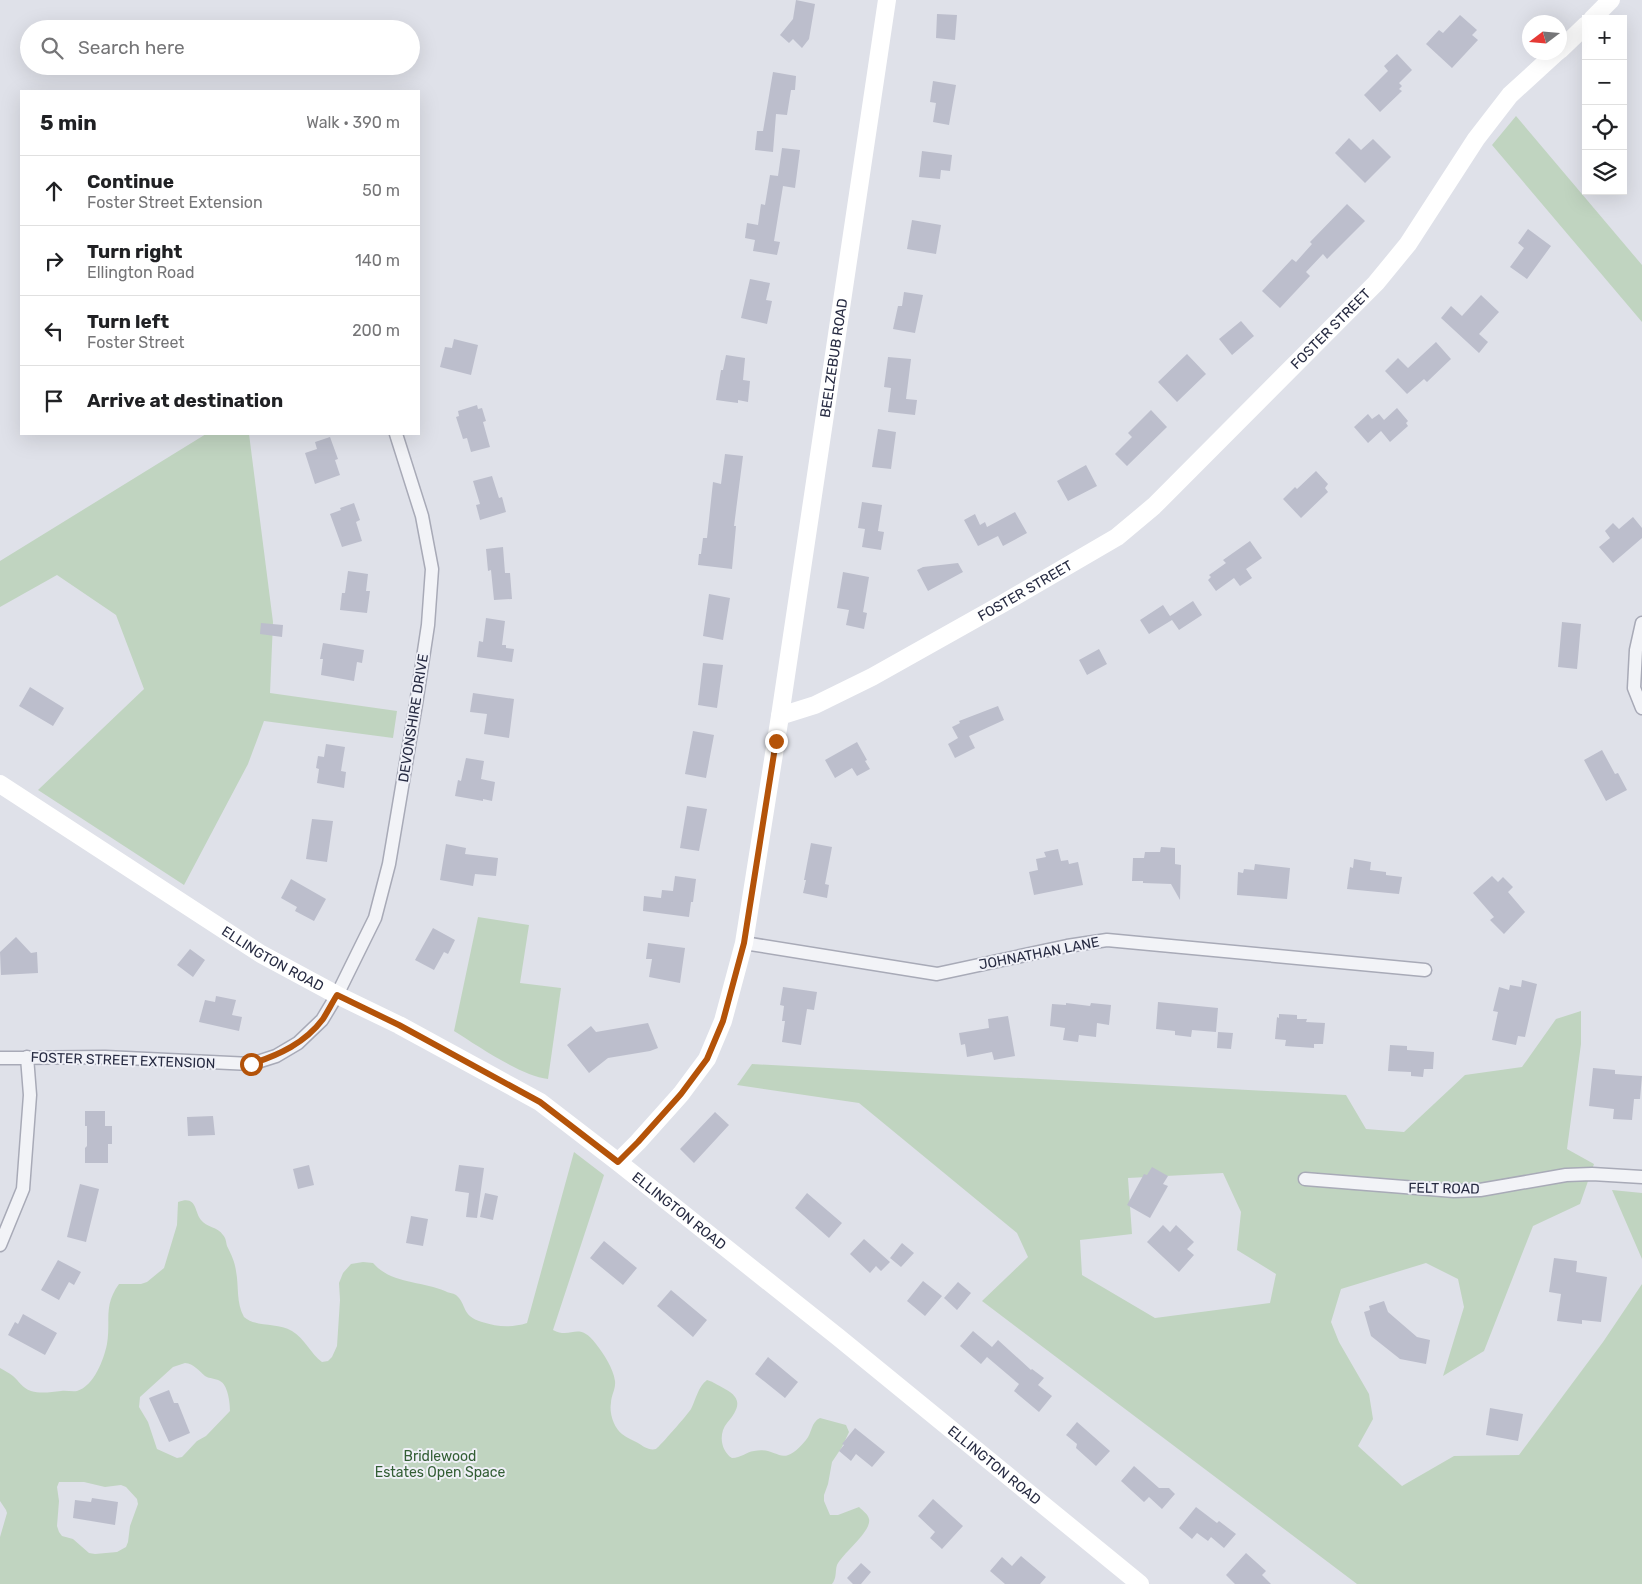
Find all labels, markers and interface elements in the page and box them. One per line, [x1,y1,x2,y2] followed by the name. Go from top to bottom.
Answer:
[1522,15,1567,60] north arrow
[1582,15,1627,195] map controls
[1582,15,1627,60] button: +
[20,20,420,75] search box
[38,34,66,62] icon: search
[78,36,185,59] text: Search here
[1582,60,1627,105] button: −
[1582,105,1627,150] button: locate
[40,110,97,135] text: 5 min
[306,113,400,132] text: Walk · 390 m
[1582,150,1627,195] button: layers
[87,170,174,193] text: Continue
[40,177,68,205] icon: ahead
[362,181,400,200] text: 50 m
[87,193,263,212] text: Foster Street Extension
[87,240,182,263] text: Turn right
[40,247,68,275] icon: right
[355,251,400,270] text: 140 m
[87,263,195,282] text: Ellington Road
[1287,285,1374,373] street label: FOSTER STREET
[817,297,851,419] street label: BEELZEBUB ROAD
[87,310,169,333] text: Turn left
[40,317,68,345] icon: left
[352,321,400,340] text: 200 m
[87,333,185,352] text: Foster Street
[40,387,68,415] icon: arrive
[87,389,283,412] text: Arrive at destination
[975,557,1075,625] street label: FOSTER STREET
[395,653,432,784] street label: DEVONSHIRE DRIVE
[765,730,788,753] route end
[218,923,327,995] street label: ELLINGTON ROAD
[977,933,1101,974] street label: JOHNATHAN LANE
[30,1049,216,1072] street label: FOSTER STREET EXTENSION
[240,1053,263,1076] route start
[628,1169,729,1254] street label: ELLINGTON ROAD
[1408,1179,1480,1198] street label: FELT ROAD
[944,1422,1044,1508] street label: ELLINGTON ROAD
[375,1448,505,1481] park label: Bridlewood Estates Open Space

